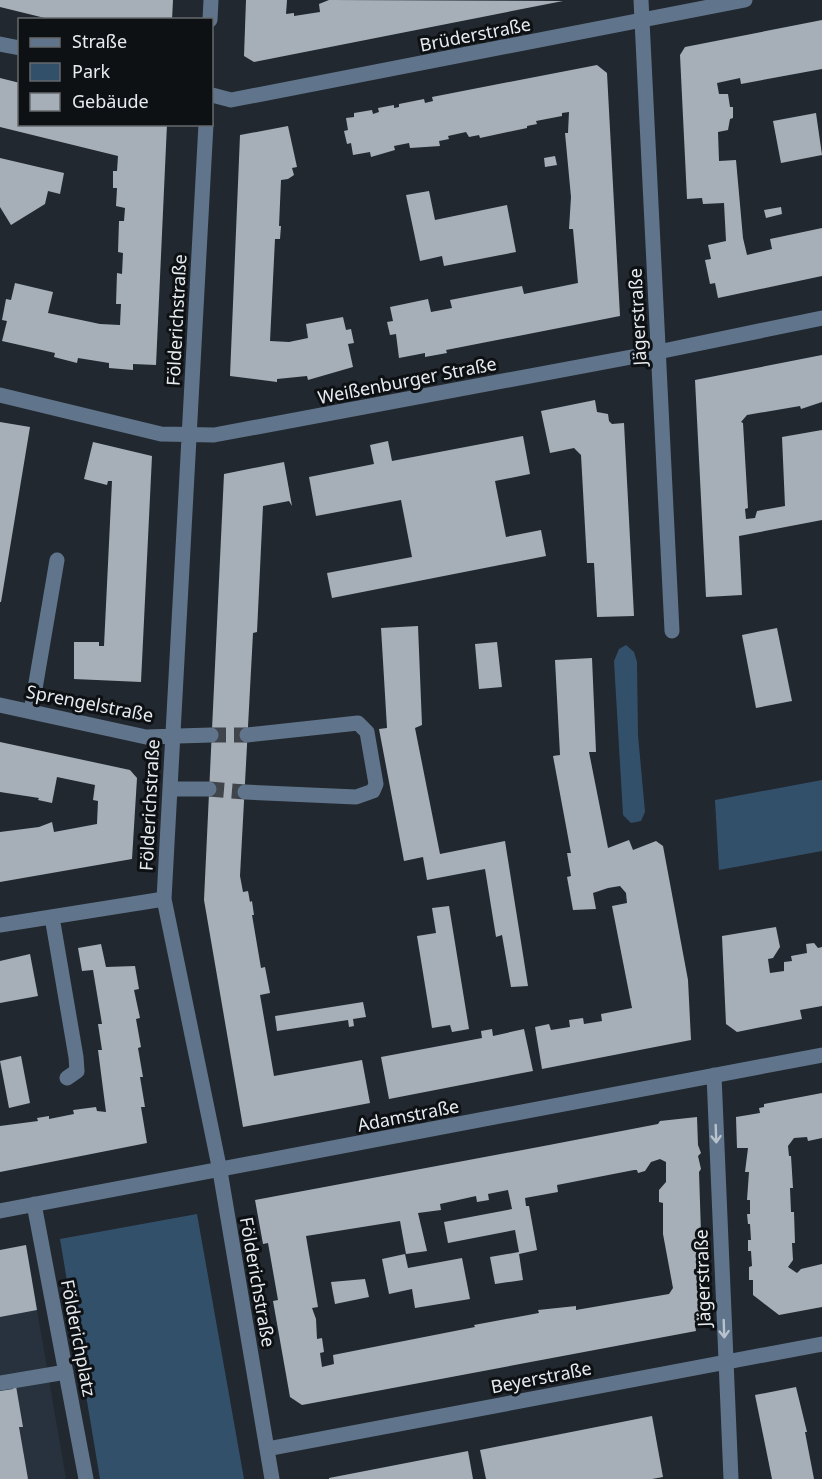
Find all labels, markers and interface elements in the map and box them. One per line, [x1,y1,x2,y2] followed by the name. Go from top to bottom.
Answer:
[417,11,533,57] street label: Brüderstraße
[18,18,213,126] legend
[72,29,127,53] text: Straße
[72,59,110,83] text: Park
[72,89,149,113] text: Gebäude
[161,254,191,386] street label: Földerichstraße
[622,268,652,368] street label: Jägerstraße
[316,351,498,409] street label: Weißenburger Straße
[24,679,156,727] street label: Sprengelstraße
[134,739,164,871] street label: Földerichstraße
[355,1093,461,1137] street label: Adamstraße
[711,1123,722,1143] one-way arrow
[235,1215,281,1349] street label: Földerichstraße
[688,1229,716,1329] street label: Jägerstraße
[56,1277,102,1399] street label: Földerichplatz
[718,1318,729,1338] one-way arrow
[489,1355,593,1399] street label: Beyerstraße

